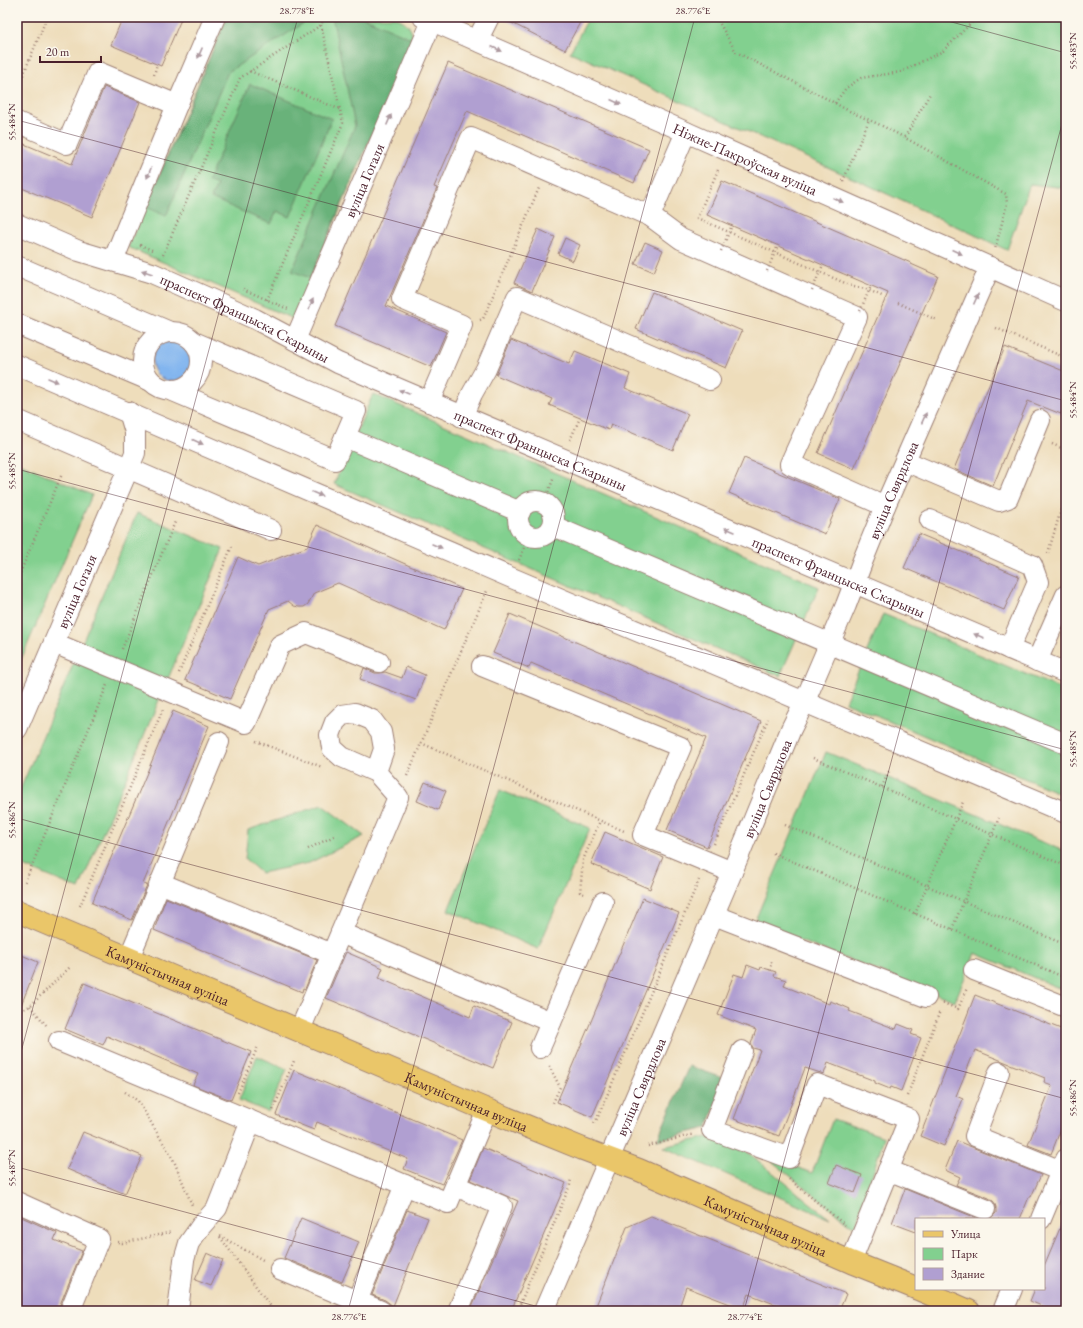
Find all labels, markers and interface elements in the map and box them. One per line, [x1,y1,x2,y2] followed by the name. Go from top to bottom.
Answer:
[280,4,315,17] text: 28.778°E
[676,4,711,17] text: 28.776°E
[1066,32,1079,70] text: 55.483°N
[40,38,101,64] scale bar
[46,44,70,60] text: 20 m
[197,47,203,58] one-way arrow
[492,47,504,53] one-way arrow
[611,99,623,105] one-way arrow
[5,103,18,141] text: 55.484°N
[386,115,392,126] one-way arrow
[670,118,821,199] street label: Ніжне-Пакроўская вуліца
[339,140,388,220] street label: вуліца Гогаля
[146,167,152,179] one-way arrow
[832,197,843,203] one-way arrow
[951,249,962,255] one-way arrow
[157,268,333,366] street label: праспект Францыска Скарыны
[141,269,153,275] one-way arrow
[973,293,979,304] one-way arrow
[308,298,314,310] one-way arrow
[47,377,58,383] one-way arrow
[1066,381,1079,419] text: 55.484°N
[398,388,410,394] one-way arrow
[452,404,630,494] street label: праспект Францыска Скарыны
[921,412,927,423] one-way arrow
[863,438,922,542] street label: вуліца Свярдлова
[192,439,204,446] one-way arrow
[5,452,18,490] text: 55.485°N
[312,491,323,497] one-way arrow
[725,527,736,533] one-way arrow
[750,531,928,621] street label: праспект Францыска Скарыны
[431,543,443,549] one-way arrow
[52,551,100,631] street label: вуліца Гогаля
[973,633,984,639] one-way arrow
[1066,730,1079,768] text: 55.485°N
[738,736,795,841] street label: вуліца Свярдлова
[5,801,18,839] text: 55.486°N
[103,940,233,1009] street label: Камуністычная вуліца
[611,1035,669,1139] street label: вуліца Свярдлова
[402,1067,531,1135] street label: Камуністычная вуліца
[1066,1079,1079,1117] text: 55.486°N
[5,1149,18,1187] text: 55.487°N
[701,1190,830,1260] street label: Камуністычная вуліца
[915,1218,1045,1290] legend
[950,1226,981,1242] text: Улица
[951,1246,978,1262] text: Парк
[951,1266,985,1282] text: Здание
[332,1310,367,1323] text: 28.776°E
[728,1310,763,1323] text: 28.774°E

